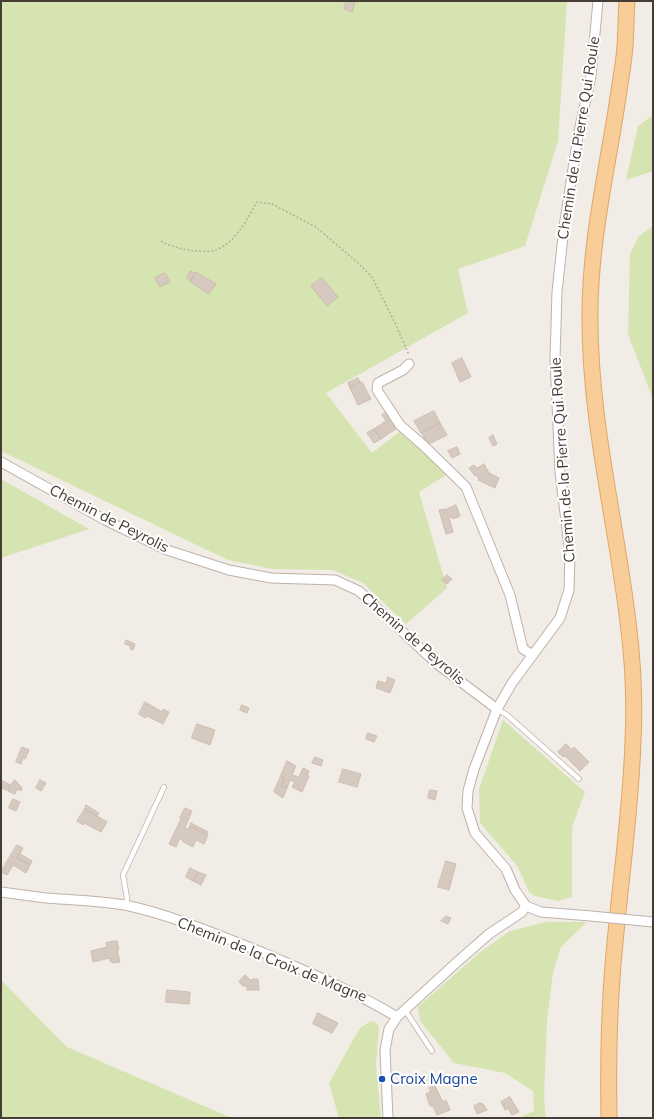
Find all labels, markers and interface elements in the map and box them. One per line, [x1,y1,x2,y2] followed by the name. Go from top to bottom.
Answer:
[554,35,604,241] street label: Chemin de la Pierre Qui Roule
[547,357,579,563] street label: Chemin de la Pierre Qui Roule
[46,481,172,557] street label: Chemin de Peyrolis
[357,589,469,689] street label: Chemin de Peyrolis
[175,914,369,1006] street label: Chemin de la Croix de Magne
[390,1070,478,1088] place label: Croix Magne
[377,1074,387,1084] marker: Croix Magne

